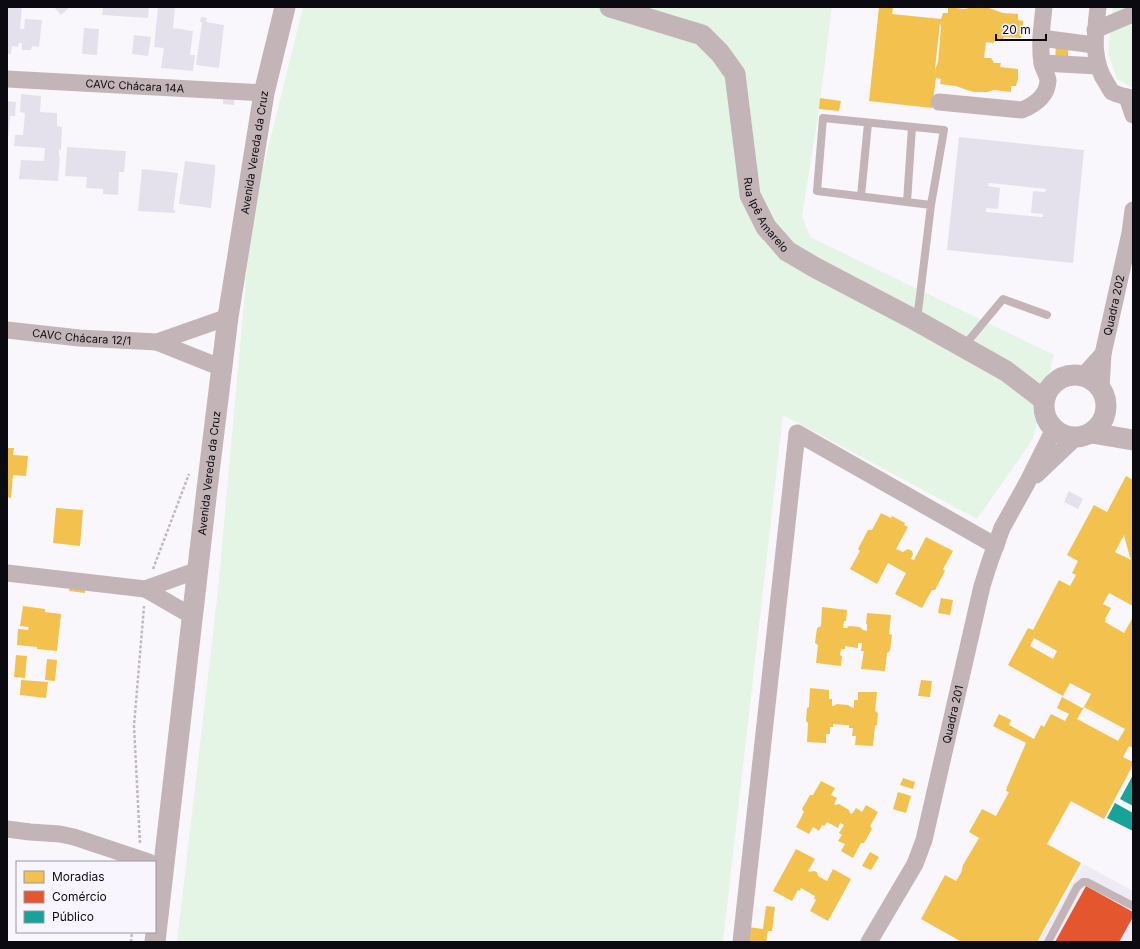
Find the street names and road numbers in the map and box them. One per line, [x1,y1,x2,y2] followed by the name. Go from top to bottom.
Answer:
[85,76,185,96] street label: CAVC Chácara 14A
[238,89,271,215] street label: Avenida Vereda da Cruz
[741,176,792,256] street label: Rua Ipê Amarelo
[1100,274,1127,337] street label: Quadra 202
[31,326,132,348] street label: CAVC Chácara 12/1
[195,410,223,536] street label: Avenida Vereda da Cruz
[939,684,966,745] street label: Quadra 201

